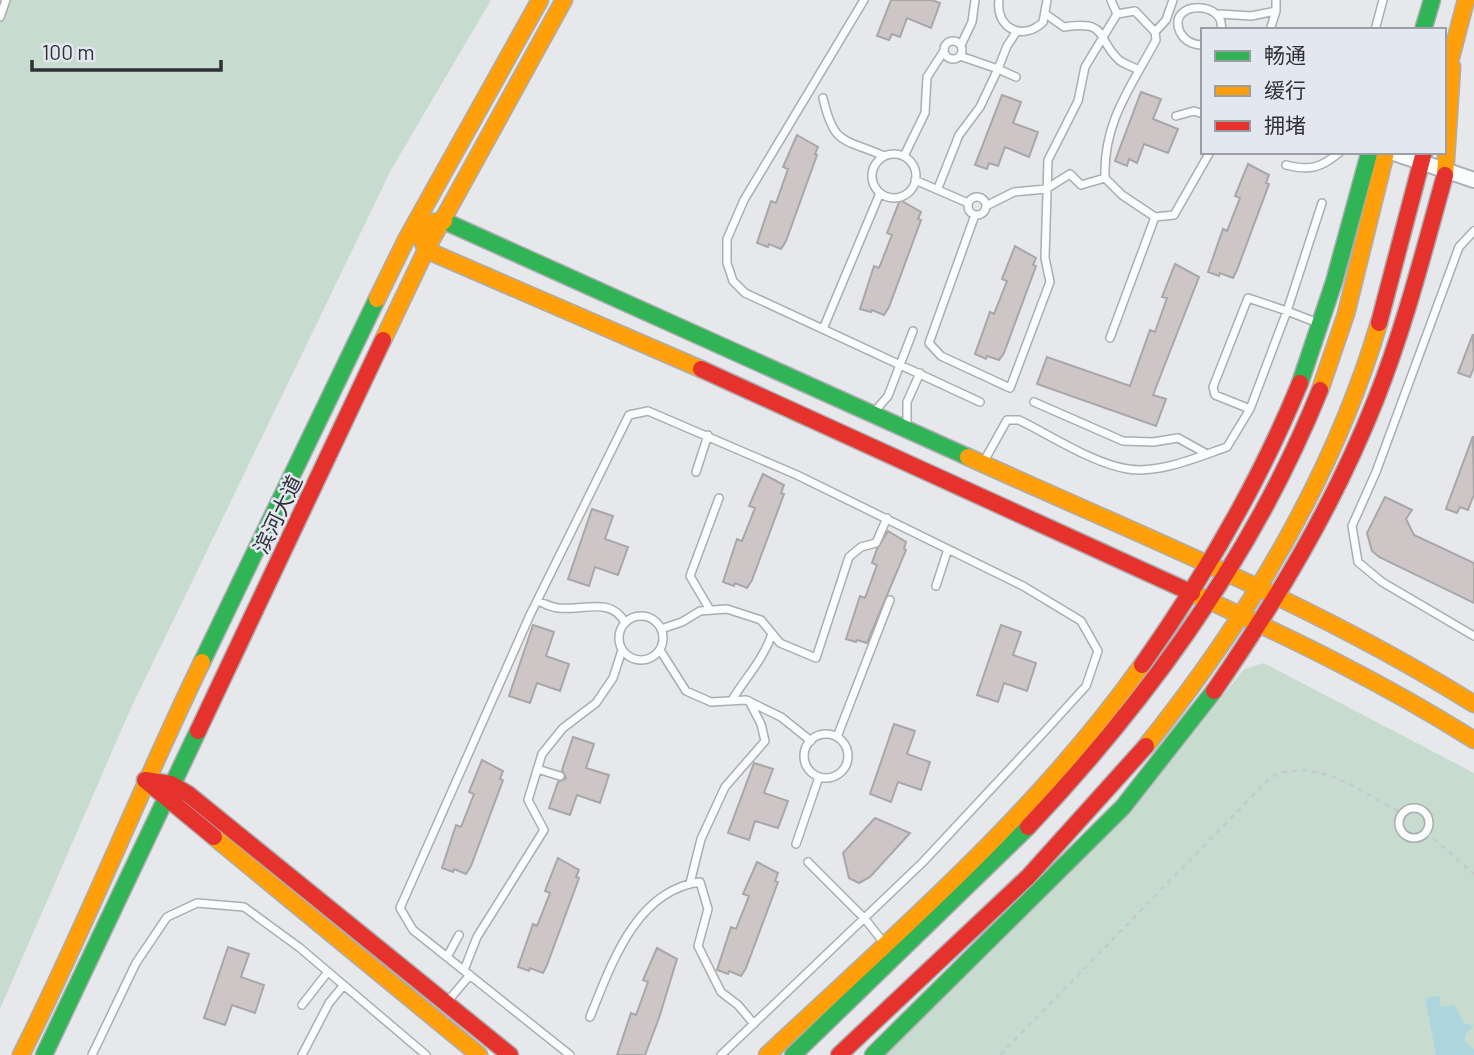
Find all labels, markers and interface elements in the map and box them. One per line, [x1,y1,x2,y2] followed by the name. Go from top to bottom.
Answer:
[32,28,220,72] scale bar
[1201,28,1446,154] legend
[42,39,95,64] text: 100 m
[1264,42,1306,67] text: 畅通
[1264,77,1306,102] text: 缓行
[1264,112,1306,137] text: 拥堵
[247,471,307,557] street label: 滨河大道

